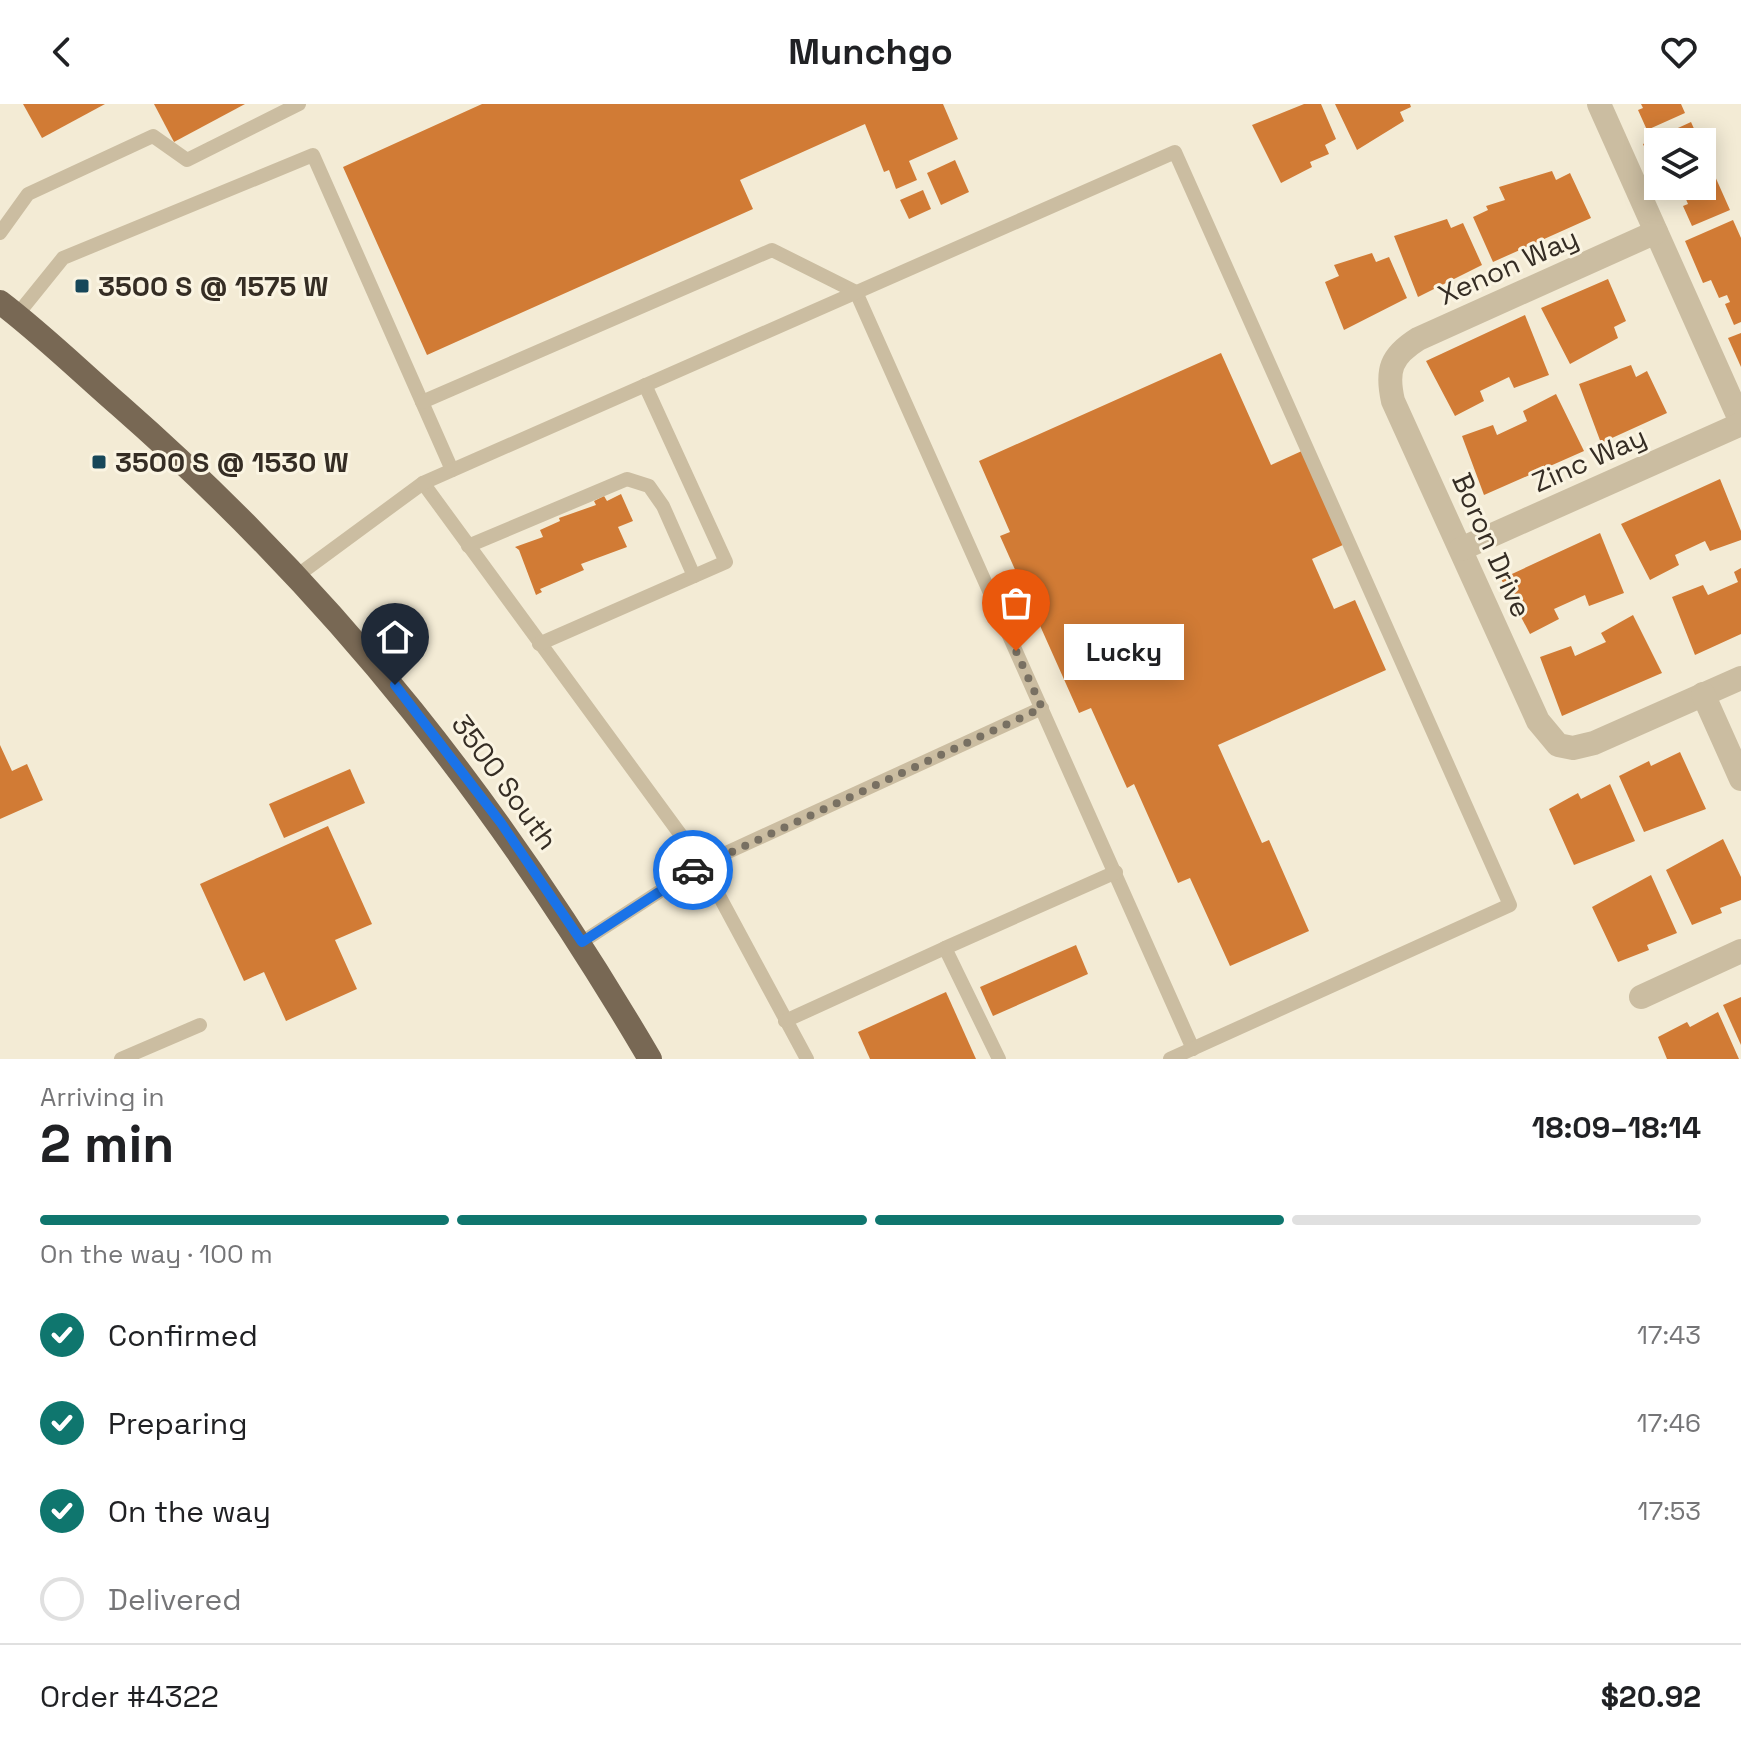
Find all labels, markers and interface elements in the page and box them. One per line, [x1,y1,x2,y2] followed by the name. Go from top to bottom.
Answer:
[788,29,953,75] text: Munchgo
[40,30,84,74] icon: back
[1657,30,1701,74] icon: heart
[1644,128,1716,200] map controls
[1644,128,1716,200] button: layers
[1432,219,1584,313] street label: Xenon Way
[98,268,328,304] place label: 3500 S @ 1575 W
[73,277,91,295] marker: 3500 S @ 1575 W
[1526,418,1652,500] street label: Zinc Way
[115,444,349,480] place label: 3500 S @ 1530 W
[90,453,108,471] marker: 3500 S @ 1530 W
[1444,467,1540,623] street label: Boron Drive
[982,569,1050,651] pin
[994,581,1038,625] icon: bag
[361,603,429,685] pin
[373,615,417,659] icon: home
[1064,623,1184,679] callout: Lucky
[1086,635,1162,669] text: Lucky
[444,707,566,857] street label: 3500 South
[653,830,733,910] courier
[671,848,715,892] icon: car
[40,1080,164,1114] text: Arriving in
[1532,1108,1701,1147] text: 18:09–18:14
[40,1111,174,1177] text: 2 min
[40,1237,273,1271] text: On the way · 100 m
[40,1313,84,1357] icon: check
[108,1316,258,1355] text: Confirmed
[1637,1318,1701,1352] text: 17:43
[40,1401,84,1445] icon: check
[108,1404,247,1443] text: Preparing
[1637,1406,1701,1440] text: 17:46
[40,1489,84,1533] icon: check
[108,1492,271,1531] text: On the way
[1638,1494,1701,1528] text: 17:53
[108,1580,242,1619] text: Delivered
[40,1677,219,1716] text: Order #4322
[1601,1677,1701,1716] text: $20.92

